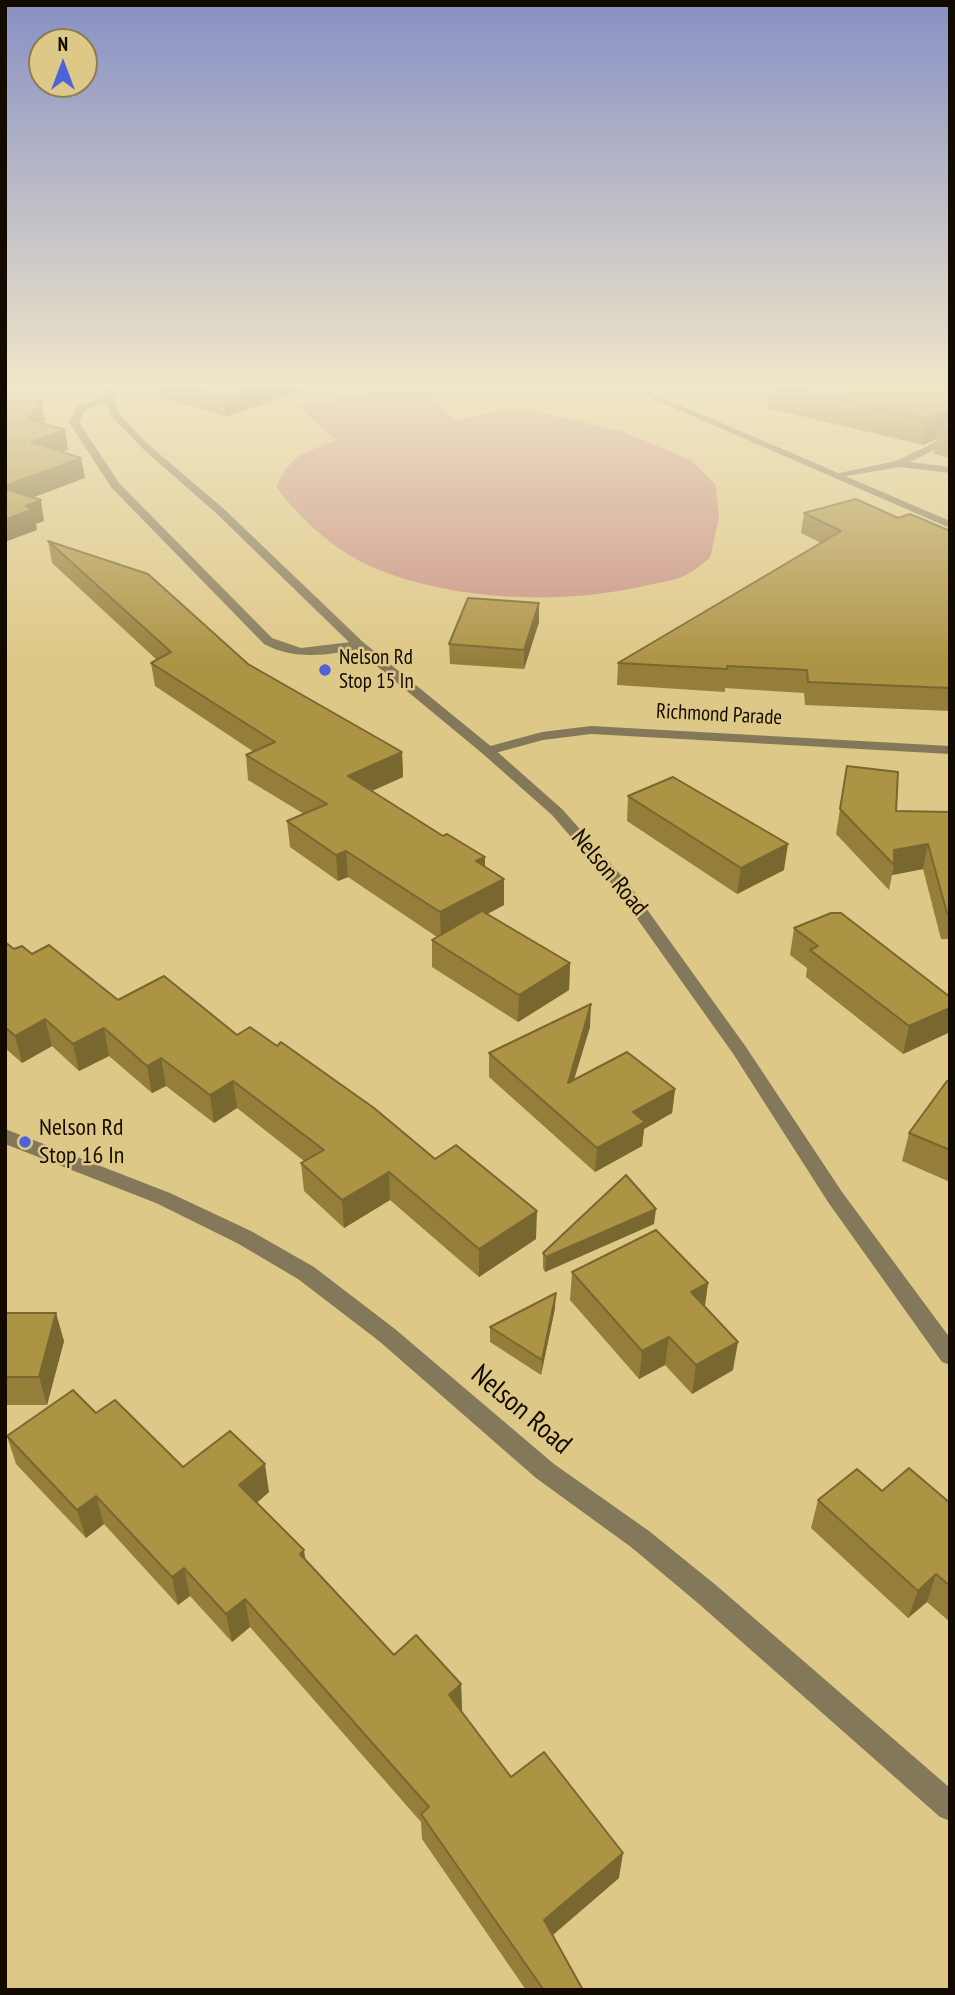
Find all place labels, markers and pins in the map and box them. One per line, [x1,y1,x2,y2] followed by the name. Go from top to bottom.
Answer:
[339,645,414,695] place label: Nelson Rd Stop 15 In
[317,662,333,678] marker: Nelson Rd Stop 15 In
[39,1114,124,1170] place label: Nelson Rd Stop 16 In
[17,1134,33,1150] marker: Nelson Rd Stop 16 In

